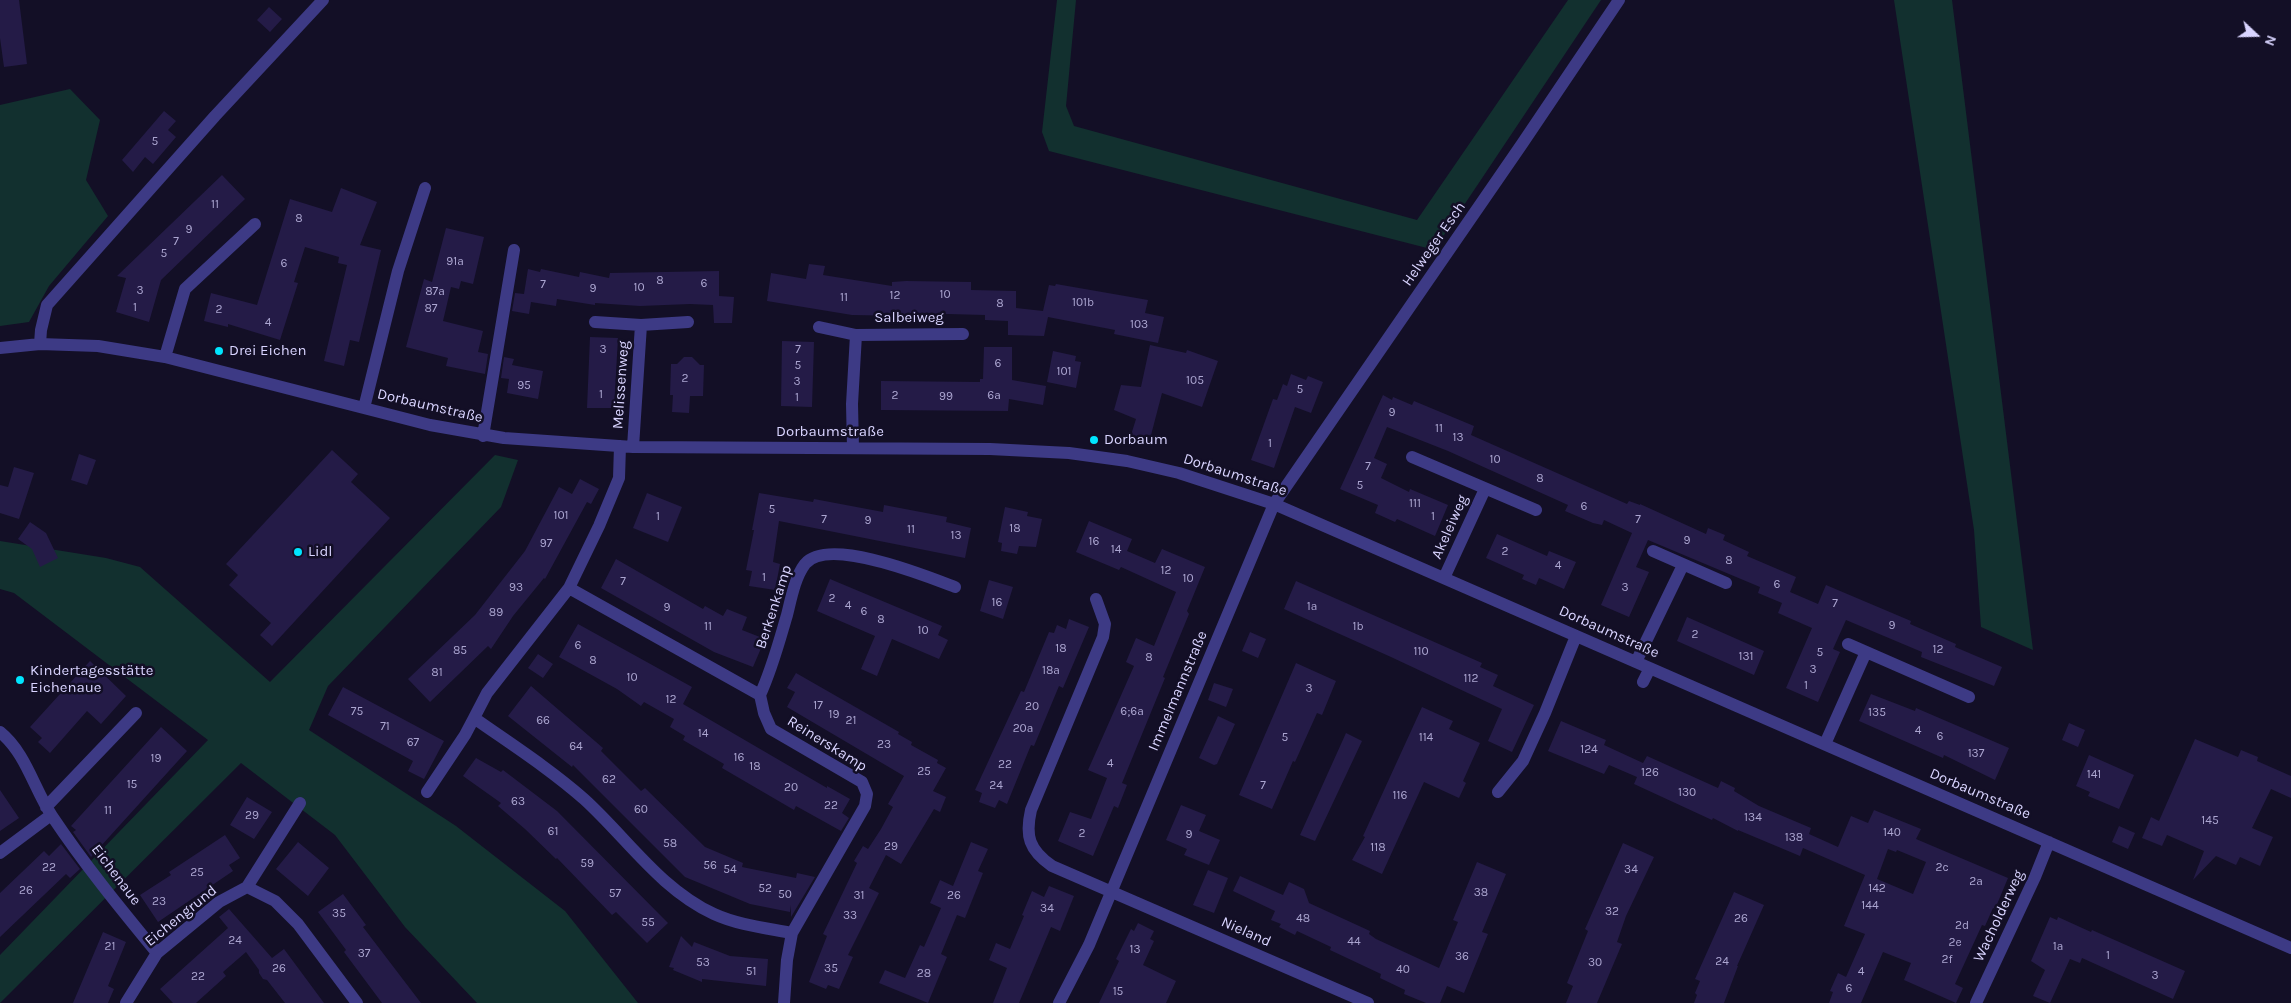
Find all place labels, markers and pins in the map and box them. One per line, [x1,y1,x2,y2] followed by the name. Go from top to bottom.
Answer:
[229,342,307,360] place label: Drei Eichen
[213,345,225,357] marker: Drei Eichen
[1104,431,1168,449] place label: Dorbaum
[1088,434,1100,446] marker: Dorbaum
[308,543,333,561] place label: Lidl
[292,546,304,558] marker: Lidl
[30,662,153,697] place label: Kindertagesstätte Eichenaue
[14,674,26,686] marker: Kindertagesstätte Eichenaue

